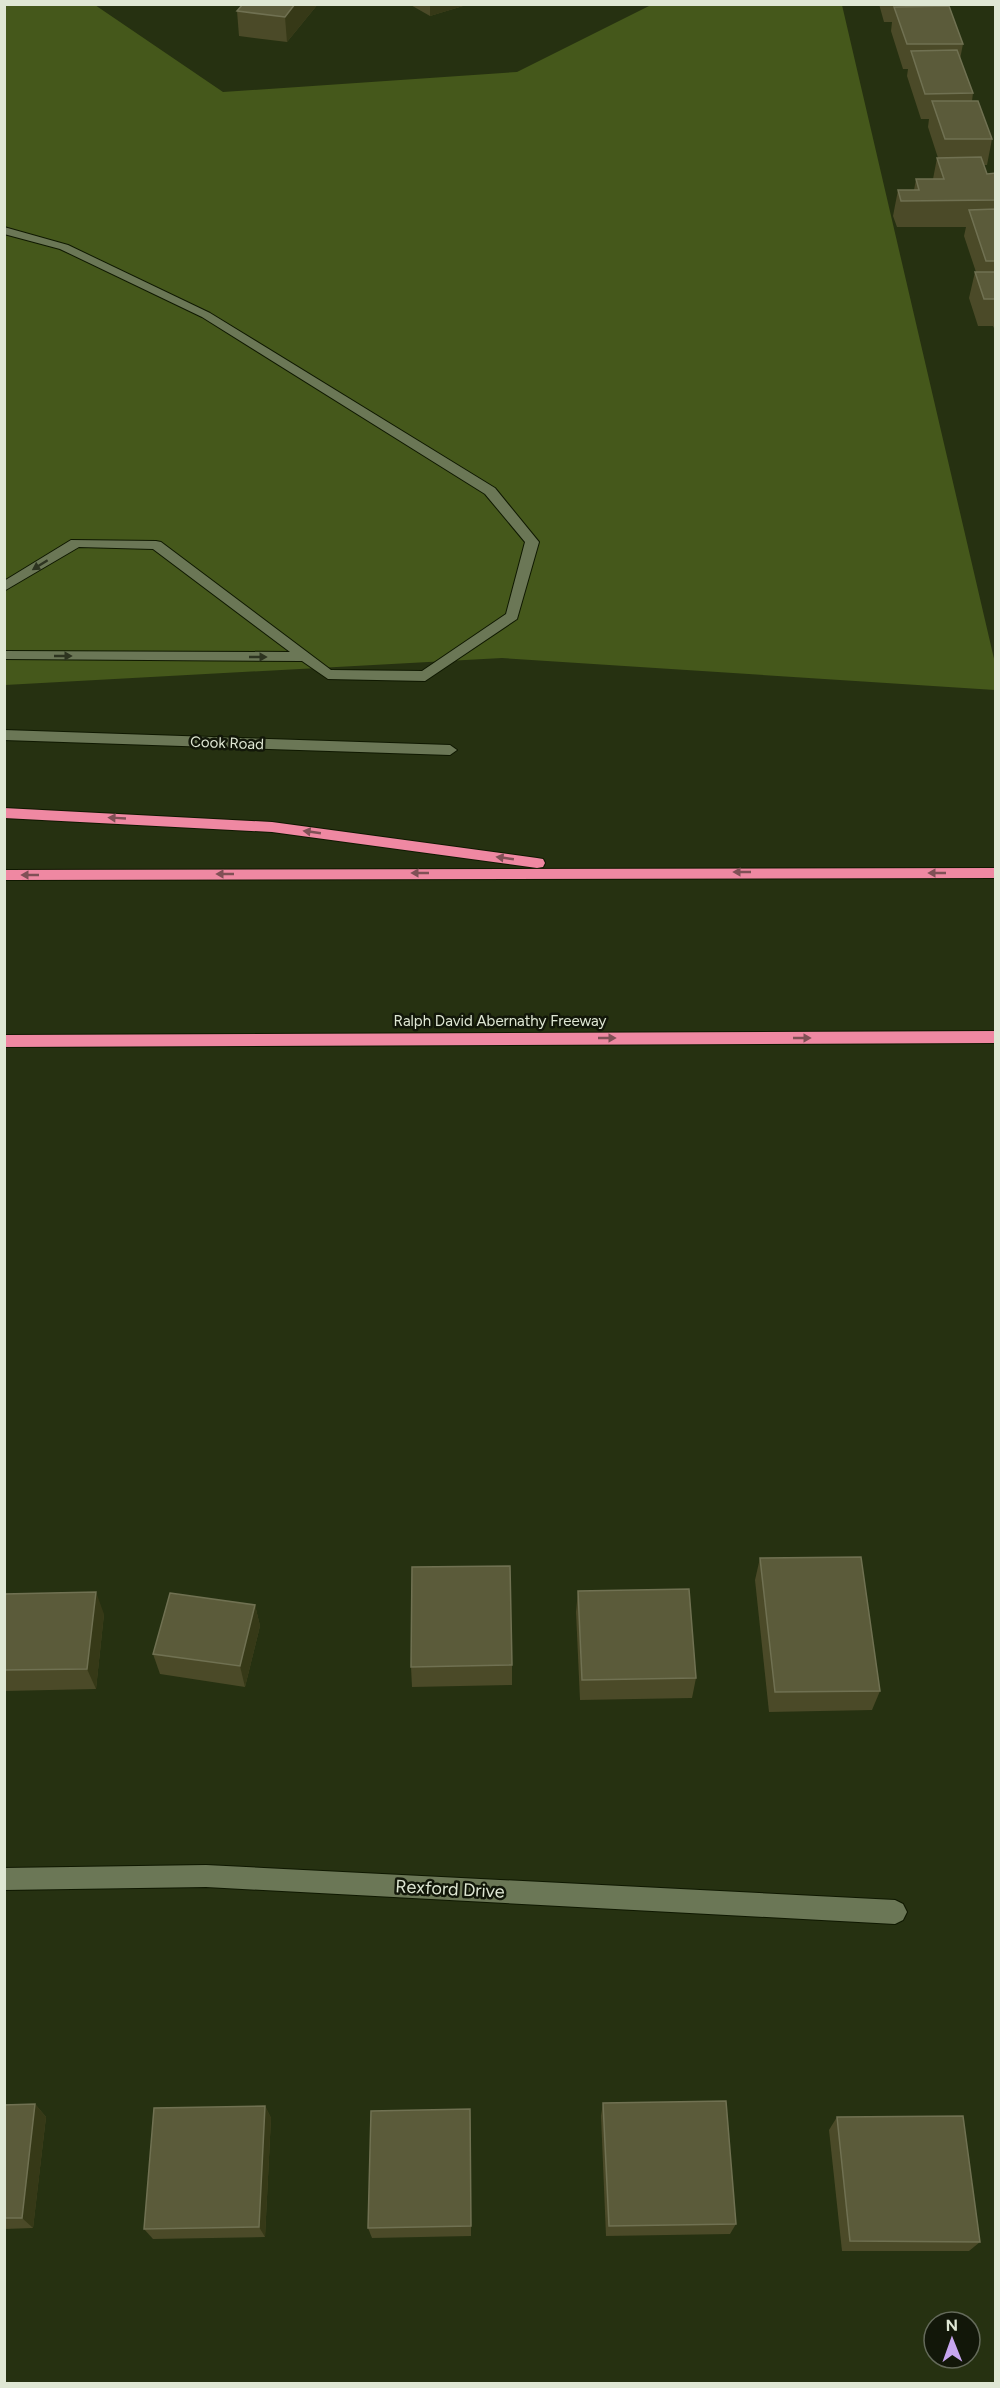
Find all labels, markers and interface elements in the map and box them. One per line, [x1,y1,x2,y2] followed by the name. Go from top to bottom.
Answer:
[32,559,48,570] one-way arrow
[53,651,72,661] one-way arrow
[248,652,267,662] one-way arrow
[190,733,264,753] street label: Cook Road
[108,814,127,823] one-way arrow
[302,827,321,836] one-way arrow
[495,854,514,863] one-way arrow
[733,867,752,877] one-way arrow
[410,868,429,878] one-way arrow
[928,868,947,878] one-way arrow
[215,869,234,879] one-way arrow
[20,870,39,880] one-way arrow
[394,1012,607,1030] street label: Ralph David Abernathy Freeway
[598,1033,617,1043] one-way arrow
[793,1033,812,1043] one-way arrow
[395,1875,505,1903] street label: Rexford Drive
[922,2310,982,2370] north arrow
[945,2316,958,2335] text: N

